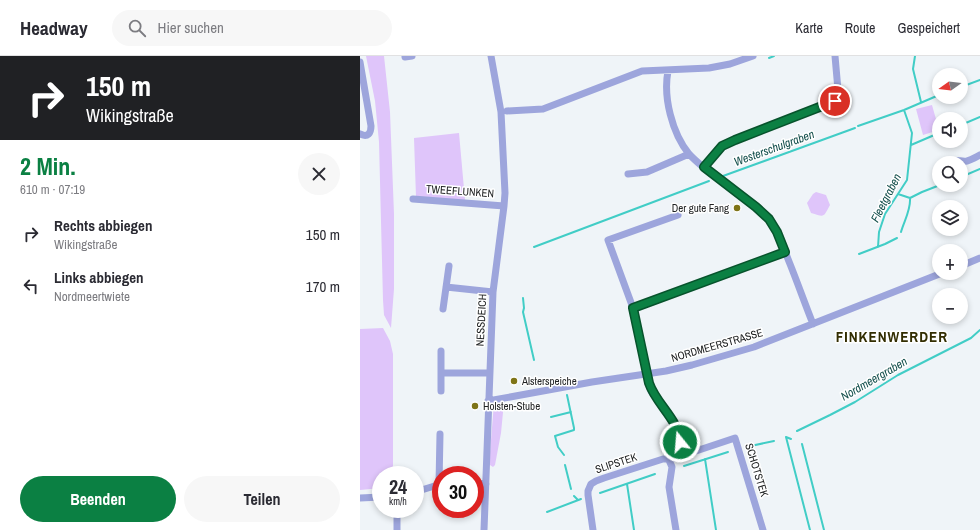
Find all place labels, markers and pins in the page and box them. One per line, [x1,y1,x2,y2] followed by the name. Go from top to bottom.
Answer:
[818,84,852,118] pin
[672,201,729,215] place label: Der gute Fang
[732,203,742,213] marker: Der gute Fang
[521,374,577,388] place label: Alsterspeiche
[509,376,519,386] marker: Alsterspeiche
[483,399,540,413] place label: Holsten-Stube
[470,401,480,411] marker: Holsten-Stube

